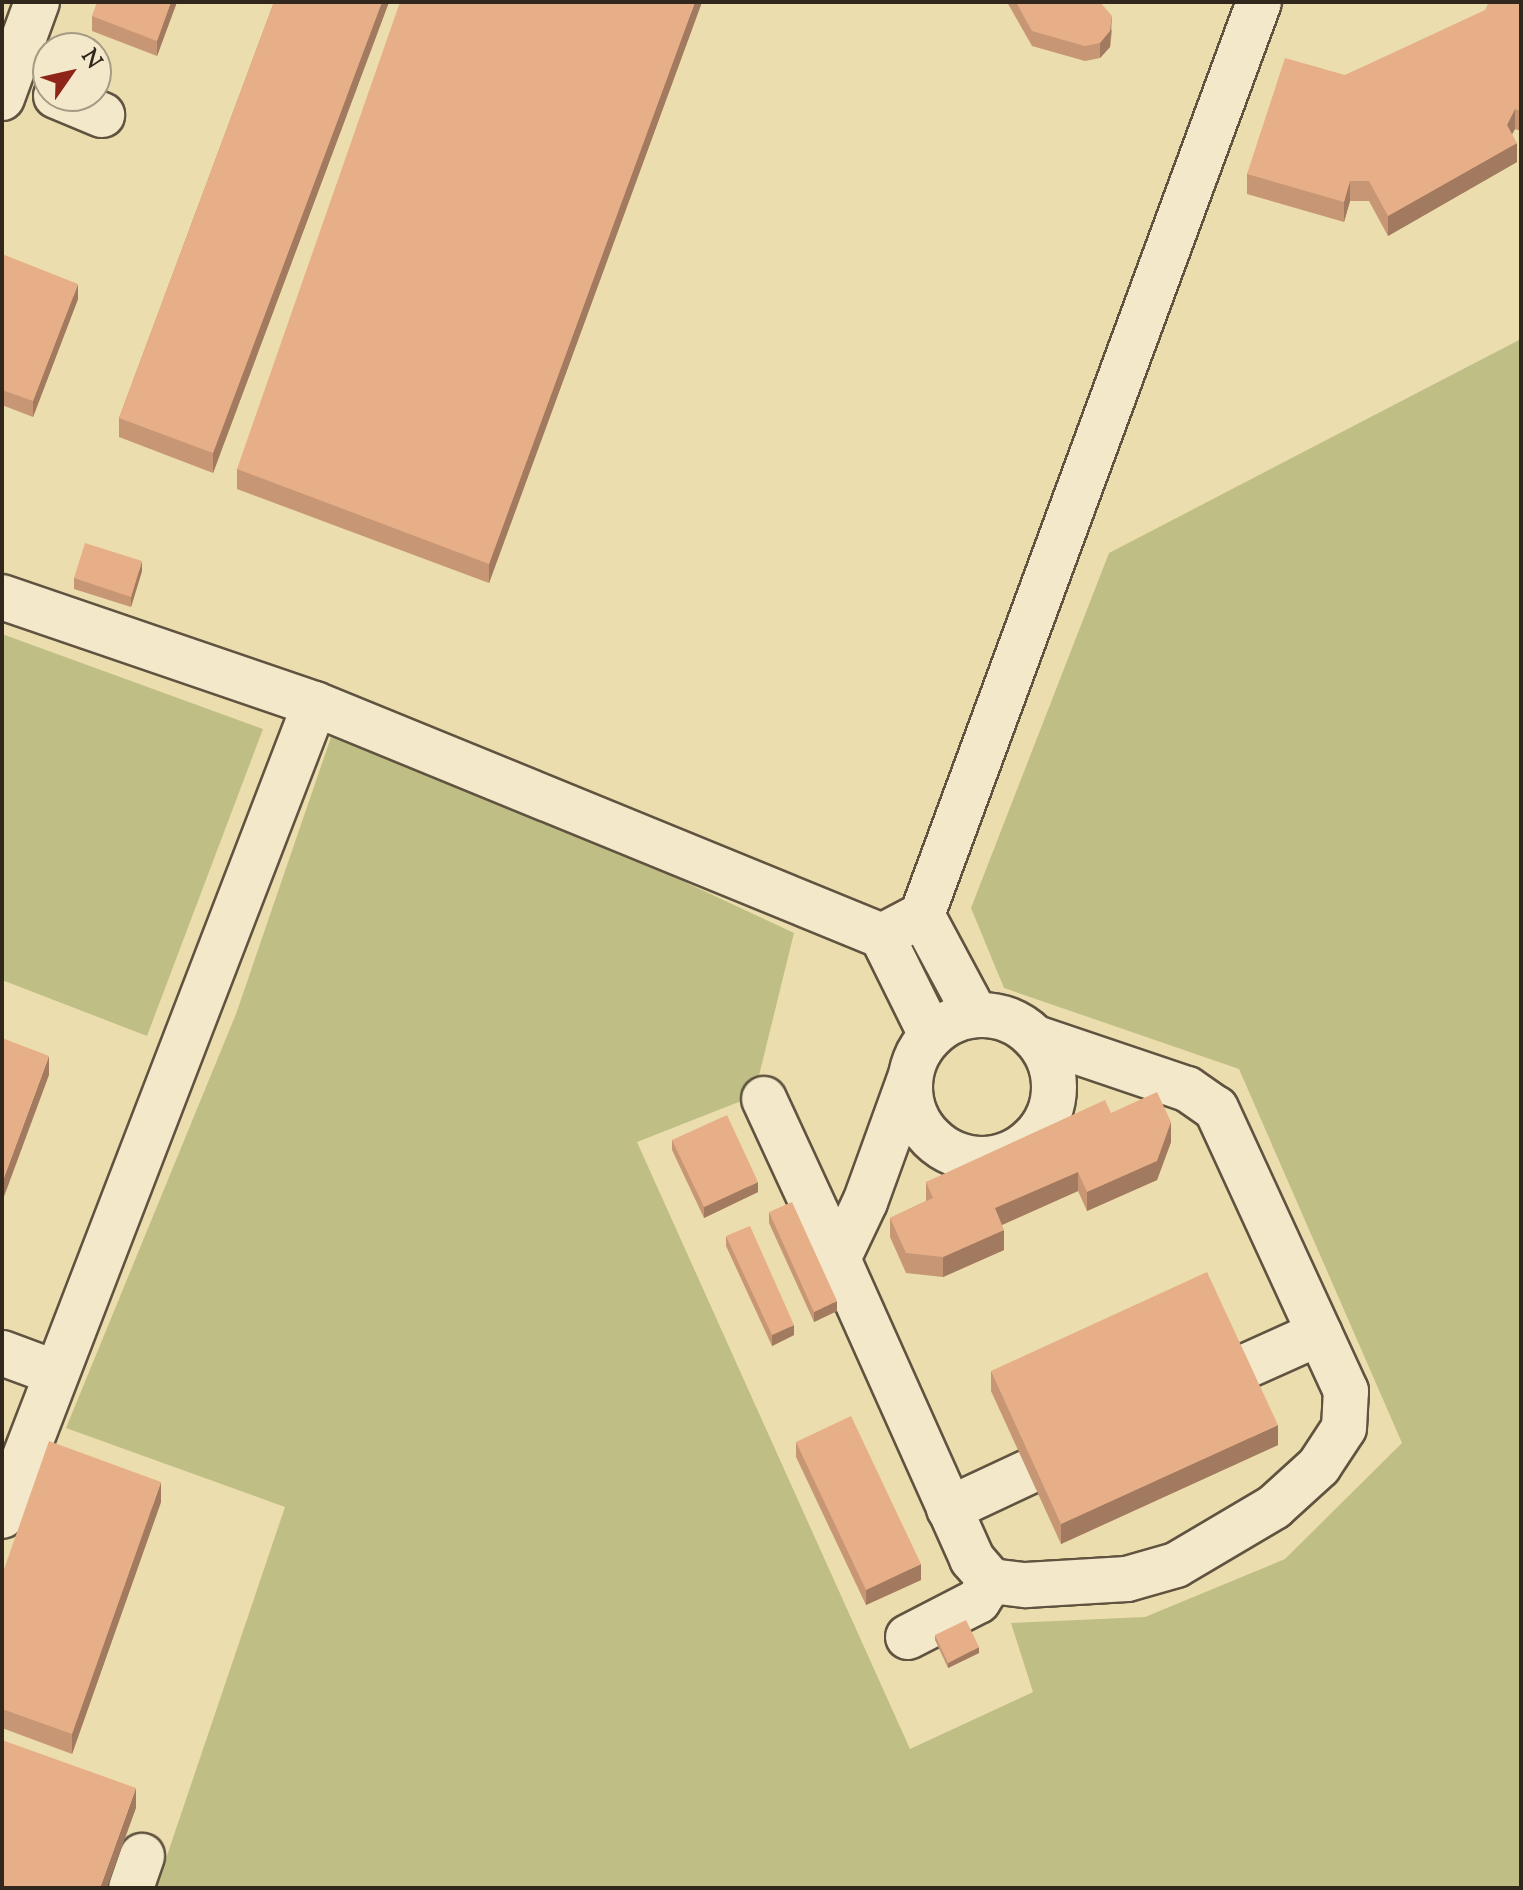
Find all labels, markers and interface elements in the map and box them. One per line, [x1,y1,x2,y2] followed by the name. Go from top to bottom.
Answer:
[32,32,112,112] north arrow
[72,43,108,76] text: N

